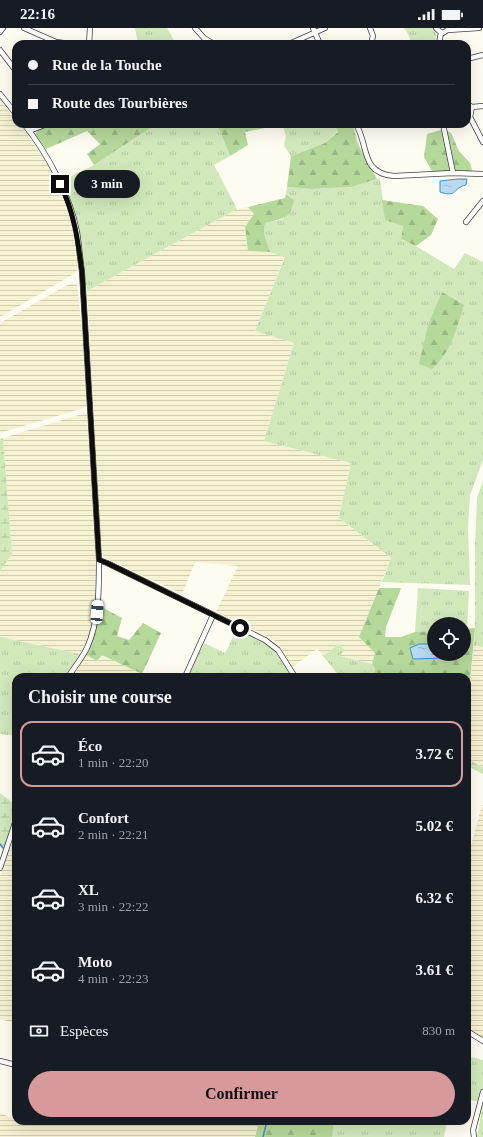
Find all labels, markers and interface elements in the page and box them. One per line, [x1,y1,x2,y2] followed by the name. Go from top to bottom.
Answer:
[20,6,55,22] text: 22:16
[52,57,162,73] text: Rue de la Touche
[52,95,188,111] text: Route des Tourbières
[74,170,140,198] callout: 3 min
[51,175,69,193] route end
[91,176,123,191] text: 3 min
[90,600,104,624] car
[427,617,471,661] map controls
[427,617,471,661] button: locate
[231,619,249,637] route start
[28,687,172,707] text: Choisir une course
[30,736,66,772] icon: car
[78,738,102,754] text: Éco
[416,746,453,762] text: 3.72 €
[78,755,148,770] text: 1 min · 22:20
[30,808,66,844] icon: car
[78,810,129,826] text: Confort
[416,818,453,834] text: 5.02 €
[78,827,148,842] text: 2 min · 22:21
[30,880,66,916] icon: car
[78,882,99,898] text: XL
[416,890,453,906] text: 6.32 €
[78,899,148,914] text: 3 min · 22:22
[30,952,66,988] icon: car
[78,954,112,970] text: Moto
[416,962,453,978] text: 3.61 €
[78,971,148,986] text: 4 min · 22:23
[28,1020,50,1042] icon: cash
[60,1023,108,1039] text: Espèces
[422,1023,455,1038] text: 830 m
[28,1071,455,1117] button: Confirmer

